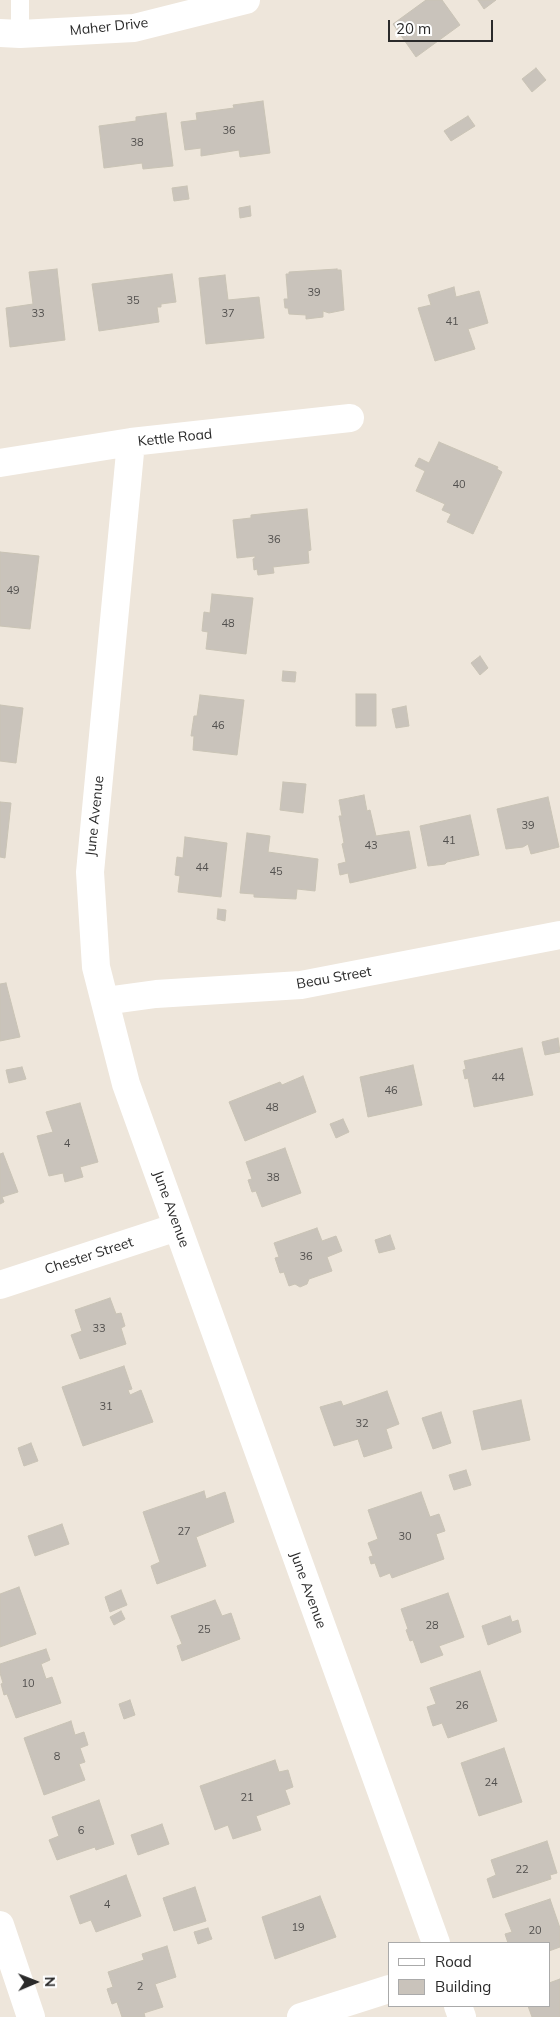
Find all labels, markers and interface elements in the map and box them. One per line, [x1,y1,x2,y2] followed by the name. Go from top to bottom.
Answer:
[390,10,495,42] scale bar
[69,15,149,39] street label: Maher Drive
[396,19,431,38] text: 20 m
[222,124,236,138] house number: 36
[130,136,144,150] house number: 38
[307,286,321,300] house number: 39
[126,294,140,308] house number: 35
[31,307,45,321] house number: 33
[221,307,235,321] house number: 37
[445,315,459,329] house number: 41
[137,426,213,450] street label: Kettle Road
[452,478,466,492] house number: 40
[267,533,281,547] house number: 36
[6,584,20,598] house number: 49
[221,617,235,631] house number: 48
[211,719,225,733] house number: 46
[82,775,108,857] street label: June Avenue
[521,819,535,833] house number: 39
[442,834,456,848] house number: 41
[364,839,378,853] house number: 43
[195,861,209,875] house number: 44
[269,865,283,879] house number: 45
[295,963,373,993] street label: Beau Street
[491,1071,505,1085] house number: 44
[384,1084,398,1098] house number: 46
[265,1101,279,1115] house number: 48
[64,1137,70,1151] house number: 4
[149,1168,193,1250] street label: June Avenue
[266,1171,280,1185] house number: 38
[43,1234,135,1278] street label: Chester Street
[299,1250,313,1264] house number: 36
[92,1322,106,1336] house number: 33
[99,1400,113,1414] house number: 31
[355,1417,369,1431] house number: 32
[177,1525,191,1539] house number: 27
[398,1530,412,1544] house number: 30
[286,1549,330,1631] street label: June Avenue
[425,1619,439,1633] house number: 28
[197,1623,211,1637] house number: 25
[21,1677,35,1691] house number: 10
[455,1699,469,1713] house number: 26
[54,1750,60,1764] house number: 8
[484,1776,498,1790] house number: 24
[240,1791,254,1805] house number: 21
[78,1824,84,1838] house number: 6
[515,1863,529,1877] house number: 22
[104,1898,110,1912] house number: 4
[291,1921,305,1935] house number: 19
[528,1924,542,1938] house number: 20
[388,1942,550,2007] legend
[435,1952,472,1971] text: Road
[10,1957,60,2007] north arrow
[41,1976,59,1987] text: N
[435,1977,491,1996] text: Building
[137,1980,143,1994] house number: 2

